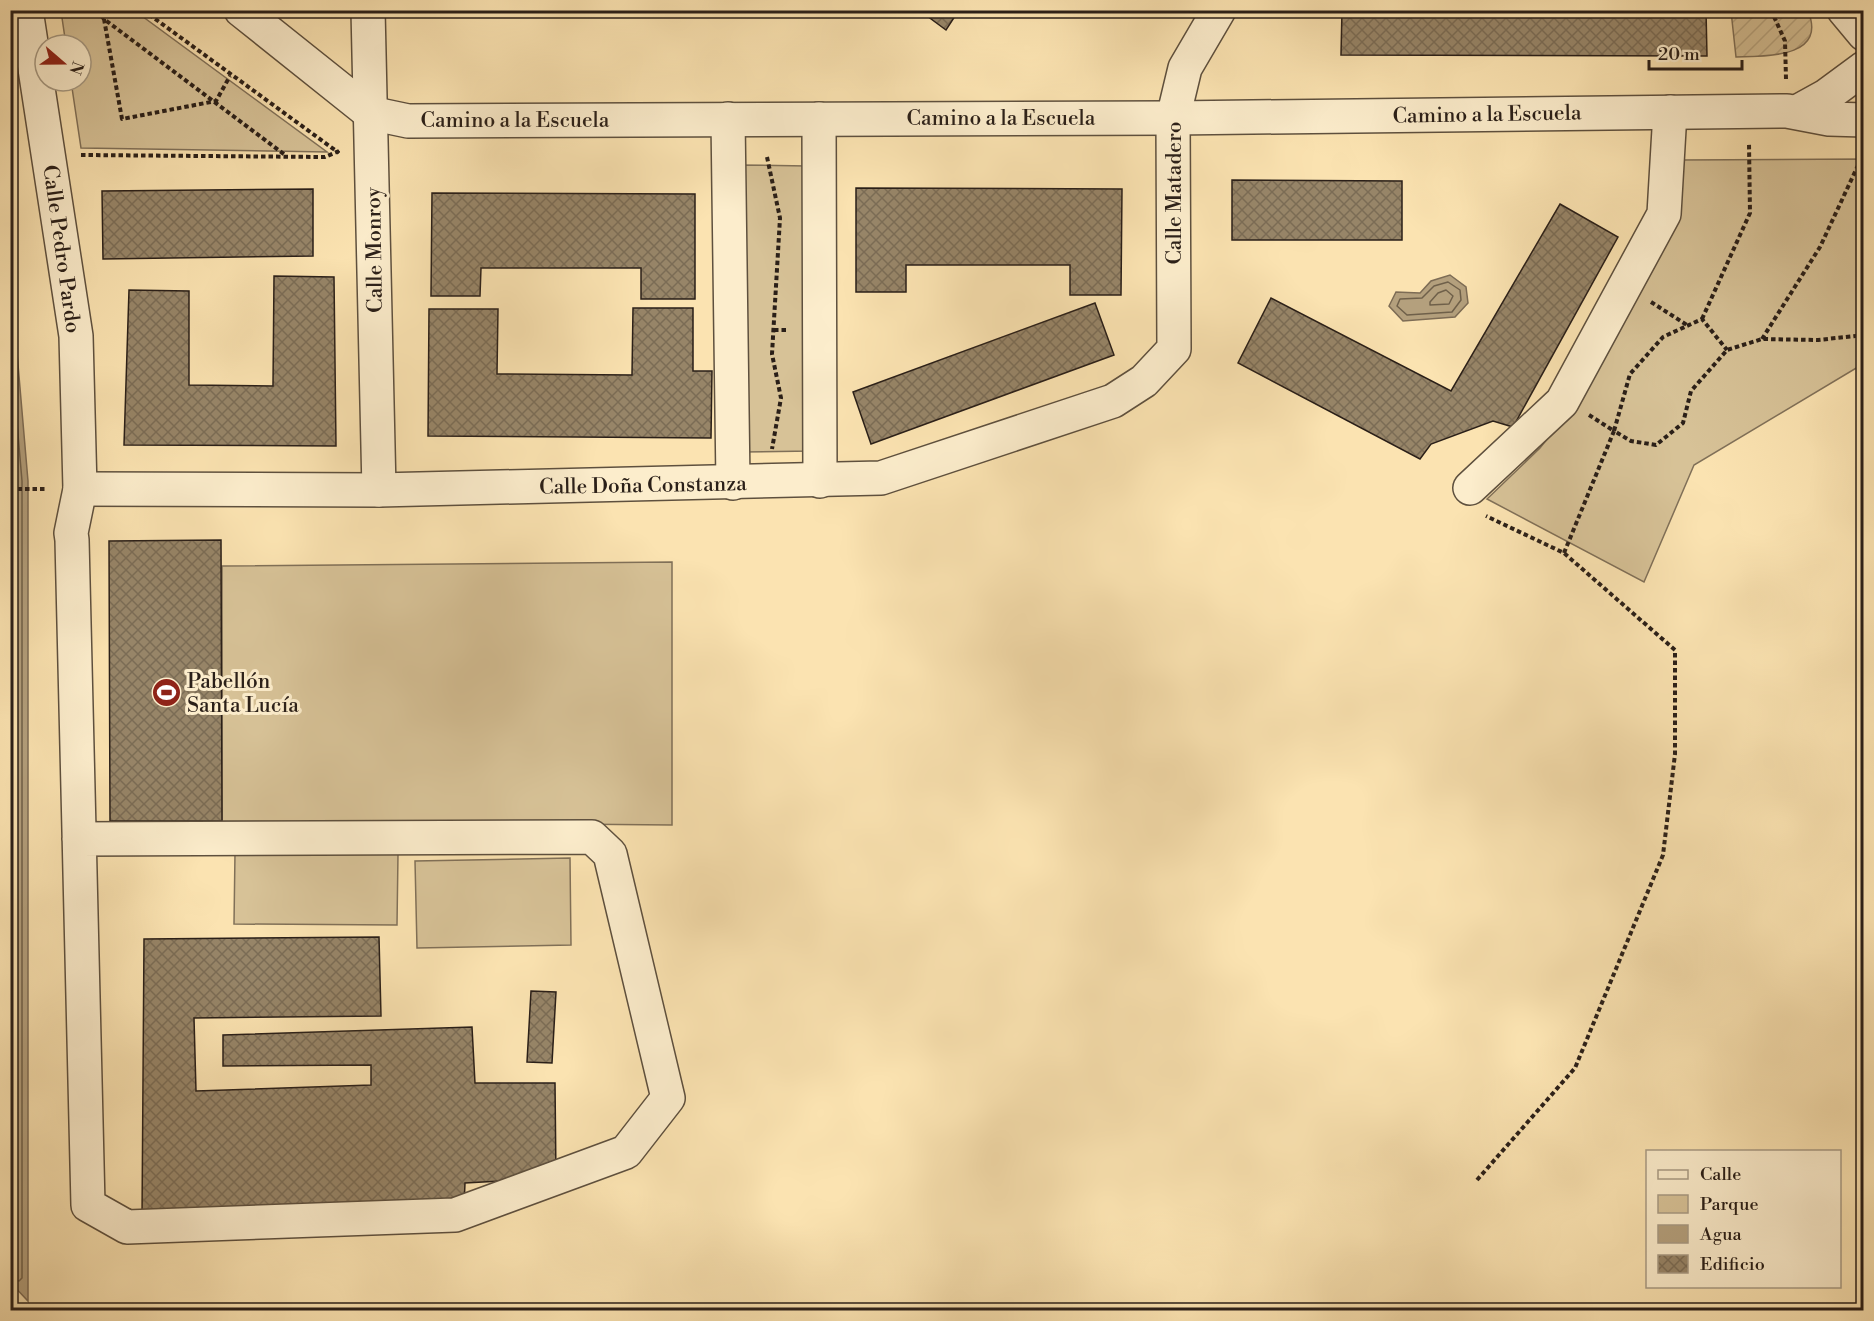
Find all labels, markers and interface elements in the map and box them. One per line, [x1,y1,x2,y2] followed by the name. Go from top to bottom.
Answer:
[33,33,93,93] north arrow
[1649,33,1742,71] scale bar
[1658,43,1700,66] text: 20 m
[64,58,88,77] text: N
[1392,100,1582,130] street label: Camino a la Escuela
[907,106,1096,132] street label: Camino a la Escuela
[421,108,610,134] street label: Camino a la Escuela
[1162,121,1188,265] street label: Calle Matadero
[36,163,86,335] street label: Calle Pedro Pardo
[361,186,389,313] street label: Calle Monroy
[539,471,747,501] street label: Calle Doña Constanza
[187,669,299,719] place label: Pabellón Santa Lucía
[150,677,182,709] sports icon: Pabellón Santa Lucía
[1646,1150,1841,1288] legend
[1700,1163,1741,1186] text: Calle
[1700,1193,1759,1216] text: Parque
[1699,1223,1742,1246] text: Agua
[1700,1253,1765,1276] text: Edificio

